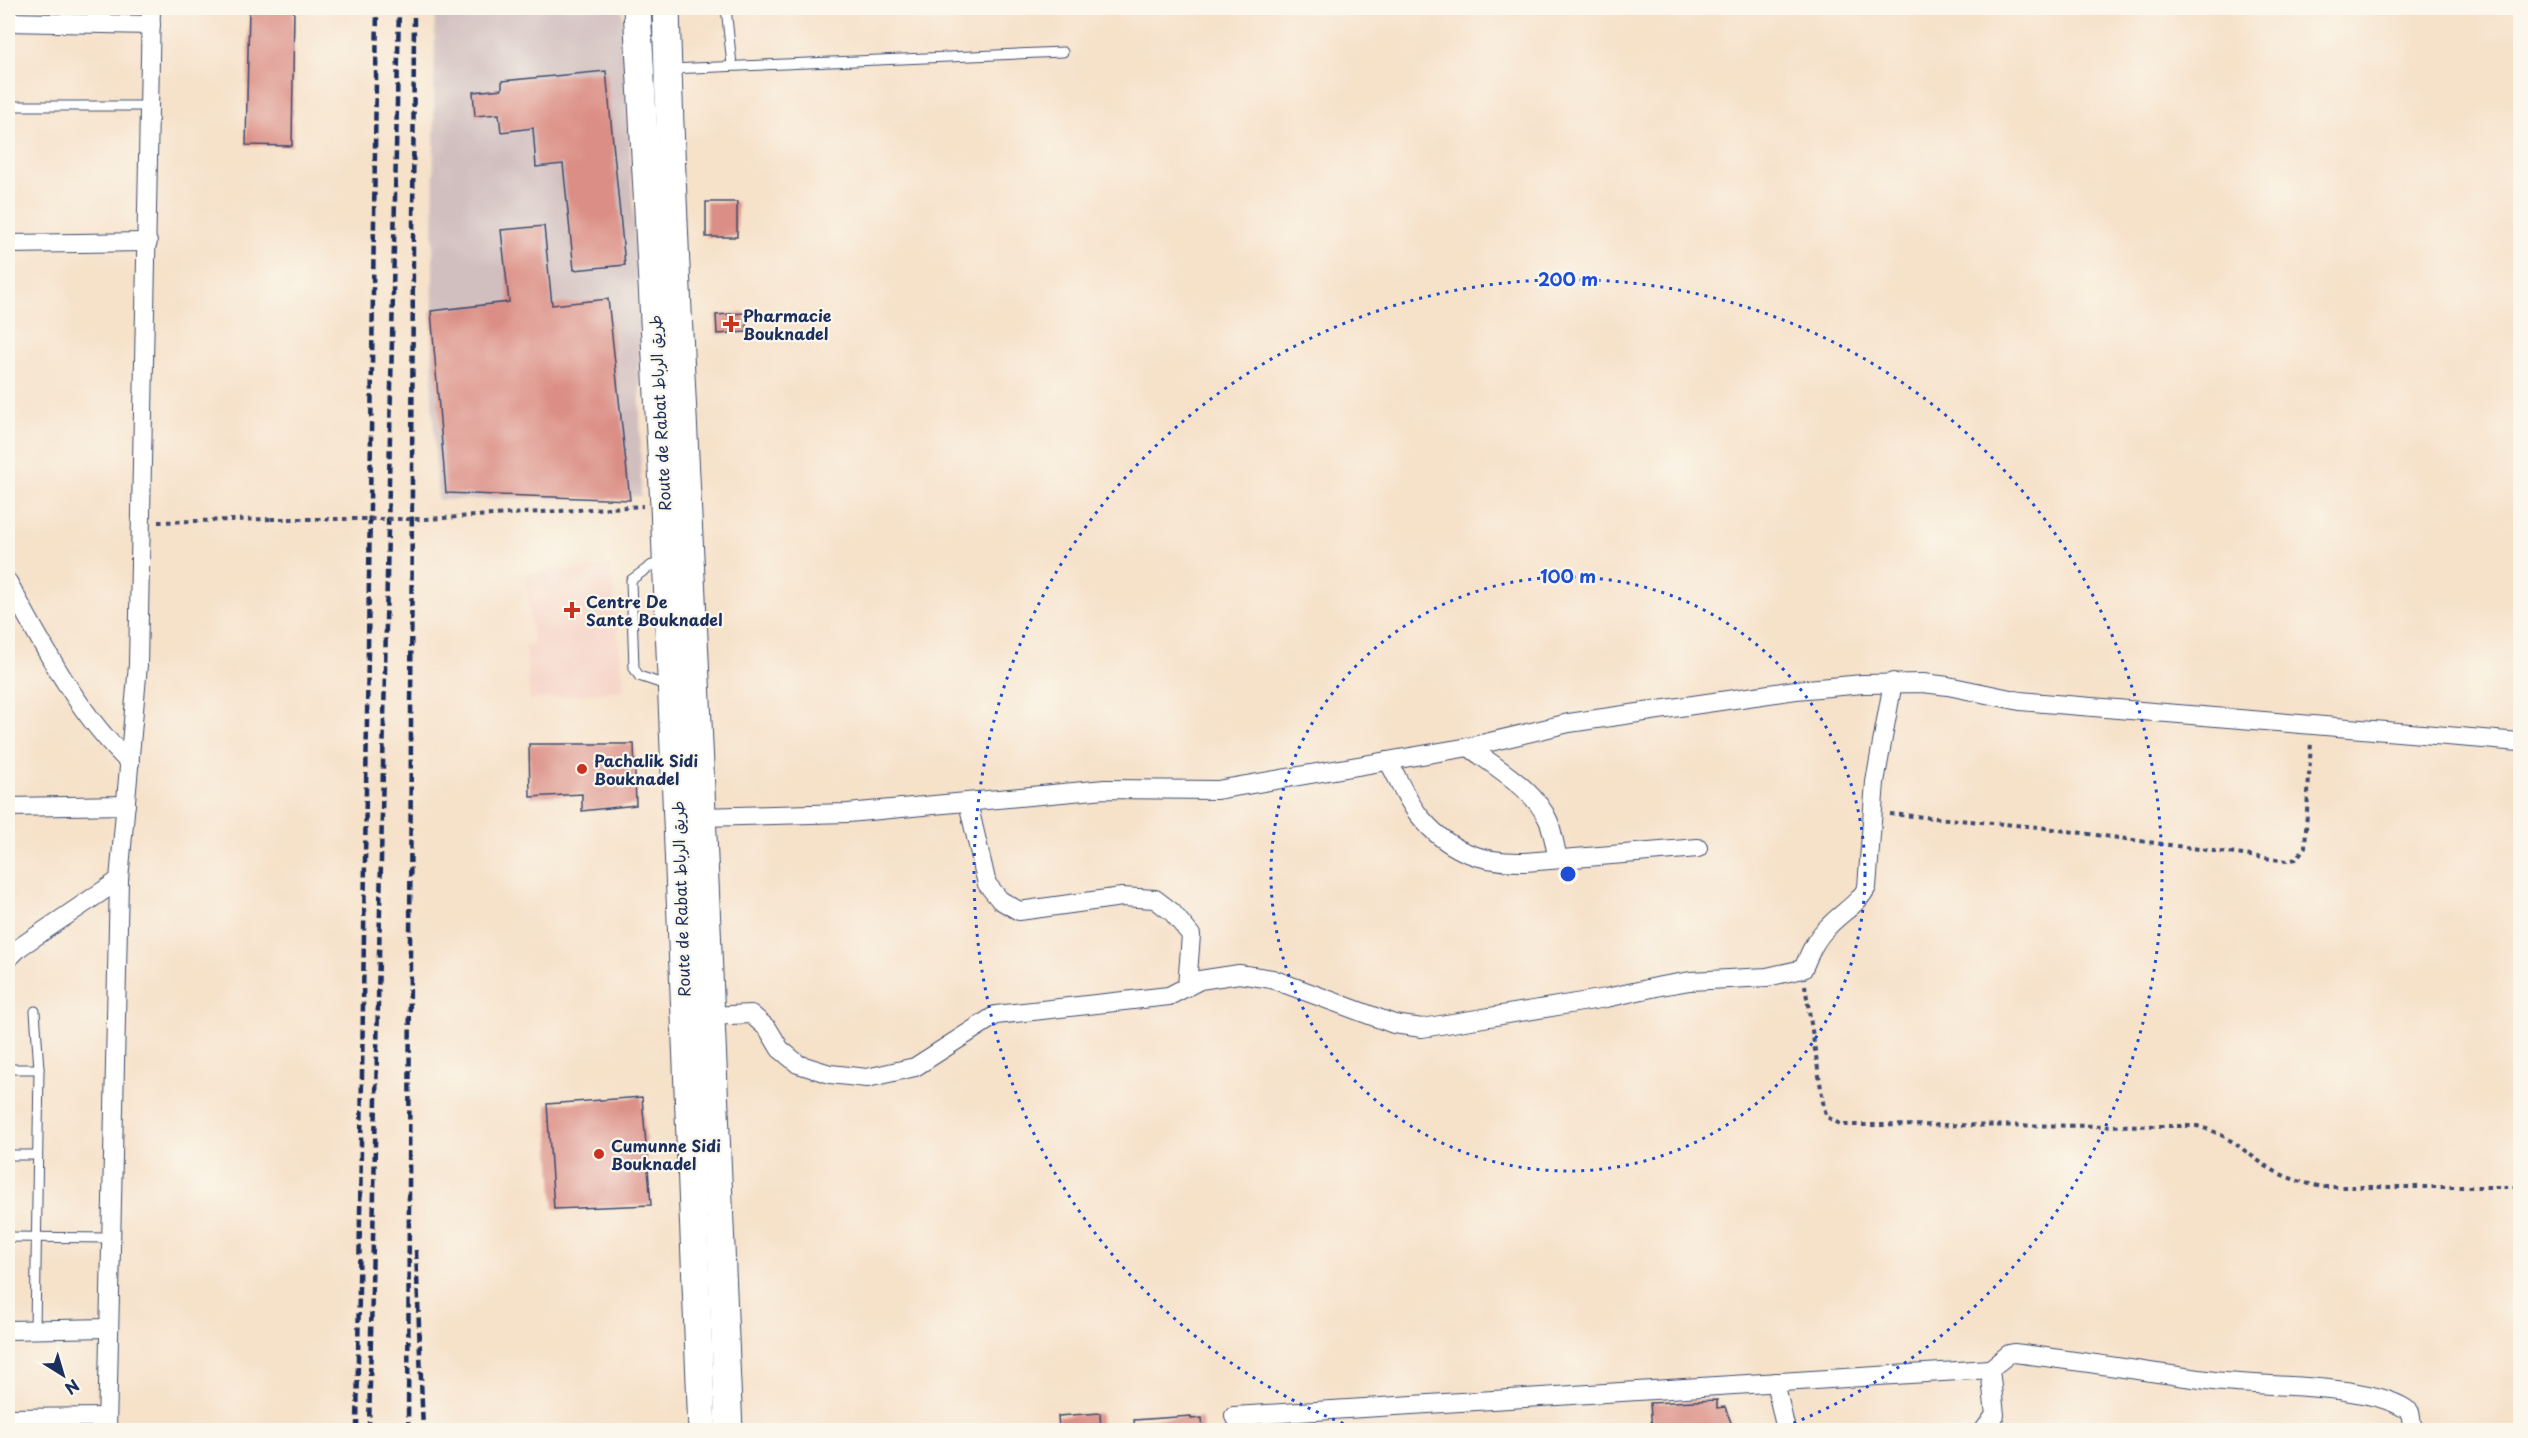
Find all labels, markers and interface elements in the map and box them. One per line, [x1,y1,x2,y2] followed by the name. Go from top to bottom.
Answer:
[1538,265,1598,292] text: 200 m
[743,303,832,345] place label: Pharmacie Bouknadel
[642,314,676,512] street label: Route de Rabat طريق الرباط
[724,317,738,331] marker: Pharmacie Bouknadel
[1540,562,1596,589] text: 100 m
[586,589,723,631] place label: Centre De Sante Bouknadel
[563,601,581,619] marker: Centre De Sante Bouknadel
[594,748,698,790] place label: Pachalik Sidi Bouknadel
[575,762,589,776] marker: Pachalik Sidi Bouknadel
[665,800,695,998] street label: Route de Rabat طريق الرباط
[1558,864,1578,884] centre of rings
[611,1133,721,1175] place label: Cumunne Sidi Bouknadel
[592,1147,606,1161] marker: Cumunne Sidi Bouknadel
[33,1345,93,1405] north arrow
[60,1374,85,1401] text: N

